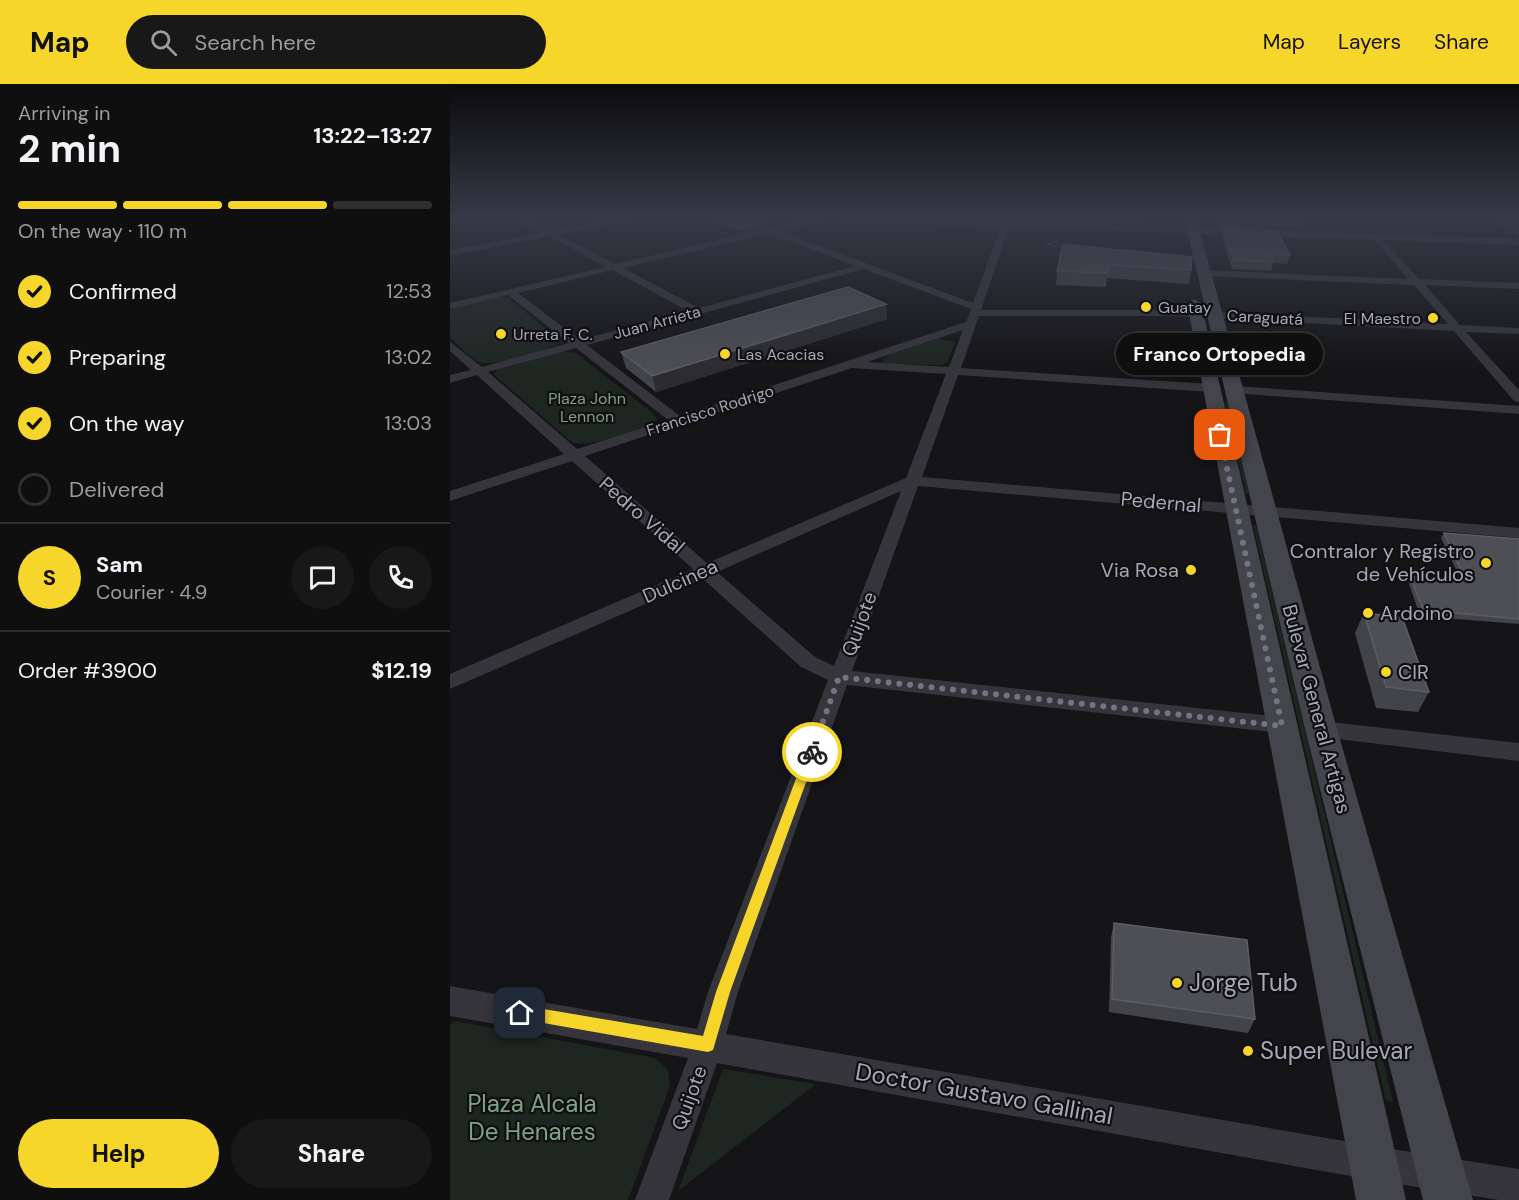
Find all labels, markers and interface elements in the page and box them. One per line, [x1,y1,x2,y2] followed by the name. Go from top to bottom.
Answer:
[126,15,546,69] search box
[30,24,90,61] text: Map
[147,26,180,59] icon: search
[195,28,316,57] text: Search here
[1263,28,1305,56] text: Map
[1338,28,1401,56] text: Layers
[1434,28,1489,56] text: Share
[18,100,110,126] text: Arriving in
[313,121,432,150] text: 13:22–13:27
[18,123,121,174] text: 2 min
[18,218,187,244] text: On the way · 110 m
[18,275,51,308] icon: check
[69,277,177,306] text: Confirmed
[386,278,432,304] text: 12:53
[1158,297,1212,318] place label: Guatay
[1139,300,1153,314] marker: Guatay
[611,301,703,344] street label: Juan Arrieta
[1226,305,1304,330] street label: Caraguatá
[1344,308,1421,329] place label: El Maestro
[1426,311,1440,325] marker: El Maestro
[513,324,593,345] place label: Urreta F. C.
[494,327,508,341] marker: Urreta F. C.
[1116,333,1324,375] callout: Franco Ortopedia
[18,341,51,374] icon: check
[1133,341,1306,367] text: Franco Ortopedia
[69,343,166,372] text: Preparing
[385,344,432,370] text: 13:02
[737,344,824,365] place label: Las Acacias
[718,347,732,361] marker: Las Acacias
[644,380,777,441] street label: Francisco Rodrigo
[548,388,626,427] park label: Plaza John Lennon
[18,407,51,440] icon: check
[69,409,184,438] text: On the way
[1194,409,1245,460] pin
[384,410,432,436] text: 13:03
[1203,418,1236,451] icon: bag
[594,471,690,559] street label: Pedro Vidal
[69,475,164,504] text: Delivered
[1120,486,1202,518] street label: Pedernal
[1290,538,1474,587] place label: Contralor y Registro de Vehículos
[291,546,354,609] button: chat
[369,546,432,609] button: phone
[96,550,143,579] text: Sam
[638,553,722,609] street label: Dulcinea
[1479,556,1493,570] marker: Contralor y Registro de Vehículos
[1101,557,1179,583] place label: Via Rosa
[43,563,56,592] text: S
[1184,563,1198,577] marker: Via Rosa
[96,579,207,605] text: Courier · 4.9
[835,588,883,660] street label: Quijote
[1380,600,1453,626] place label: Ardoino
[1277,602,1357,816] street label: Bulevar General Artigas
[1361,606,1375,620] marker: Ardoino
[18,656,157,685] text: Order #3900
[371,656,432,685] text: $12.19
[1398,659,1429,685] place label: CIR
[1379,665,1393,679] marker: CIR
[782,722,842,782] courier
[796,736,829,769] icon: bike
[1189,967,1298,998] place label: Jorge Tub
[1170,976,1184,990] marker: Jorge Tub
[494,987,545,1038] pin
[503,996,536,1029] icon: home
[1260,1035,1412,1066] place label: Super Bulevar
[1241,1044,1255,1058] marker: Super Bulevar
[853,1056,1115,1131] street label: Doctor Gustavo Gallinal
[665,1062,713,1134] street label: Quijote
[467,1088,597,1147] park label: Plaza Alcala De Henares
[18,1119,219,1188] button: Help
[231,1119,432,1188] button: Share

